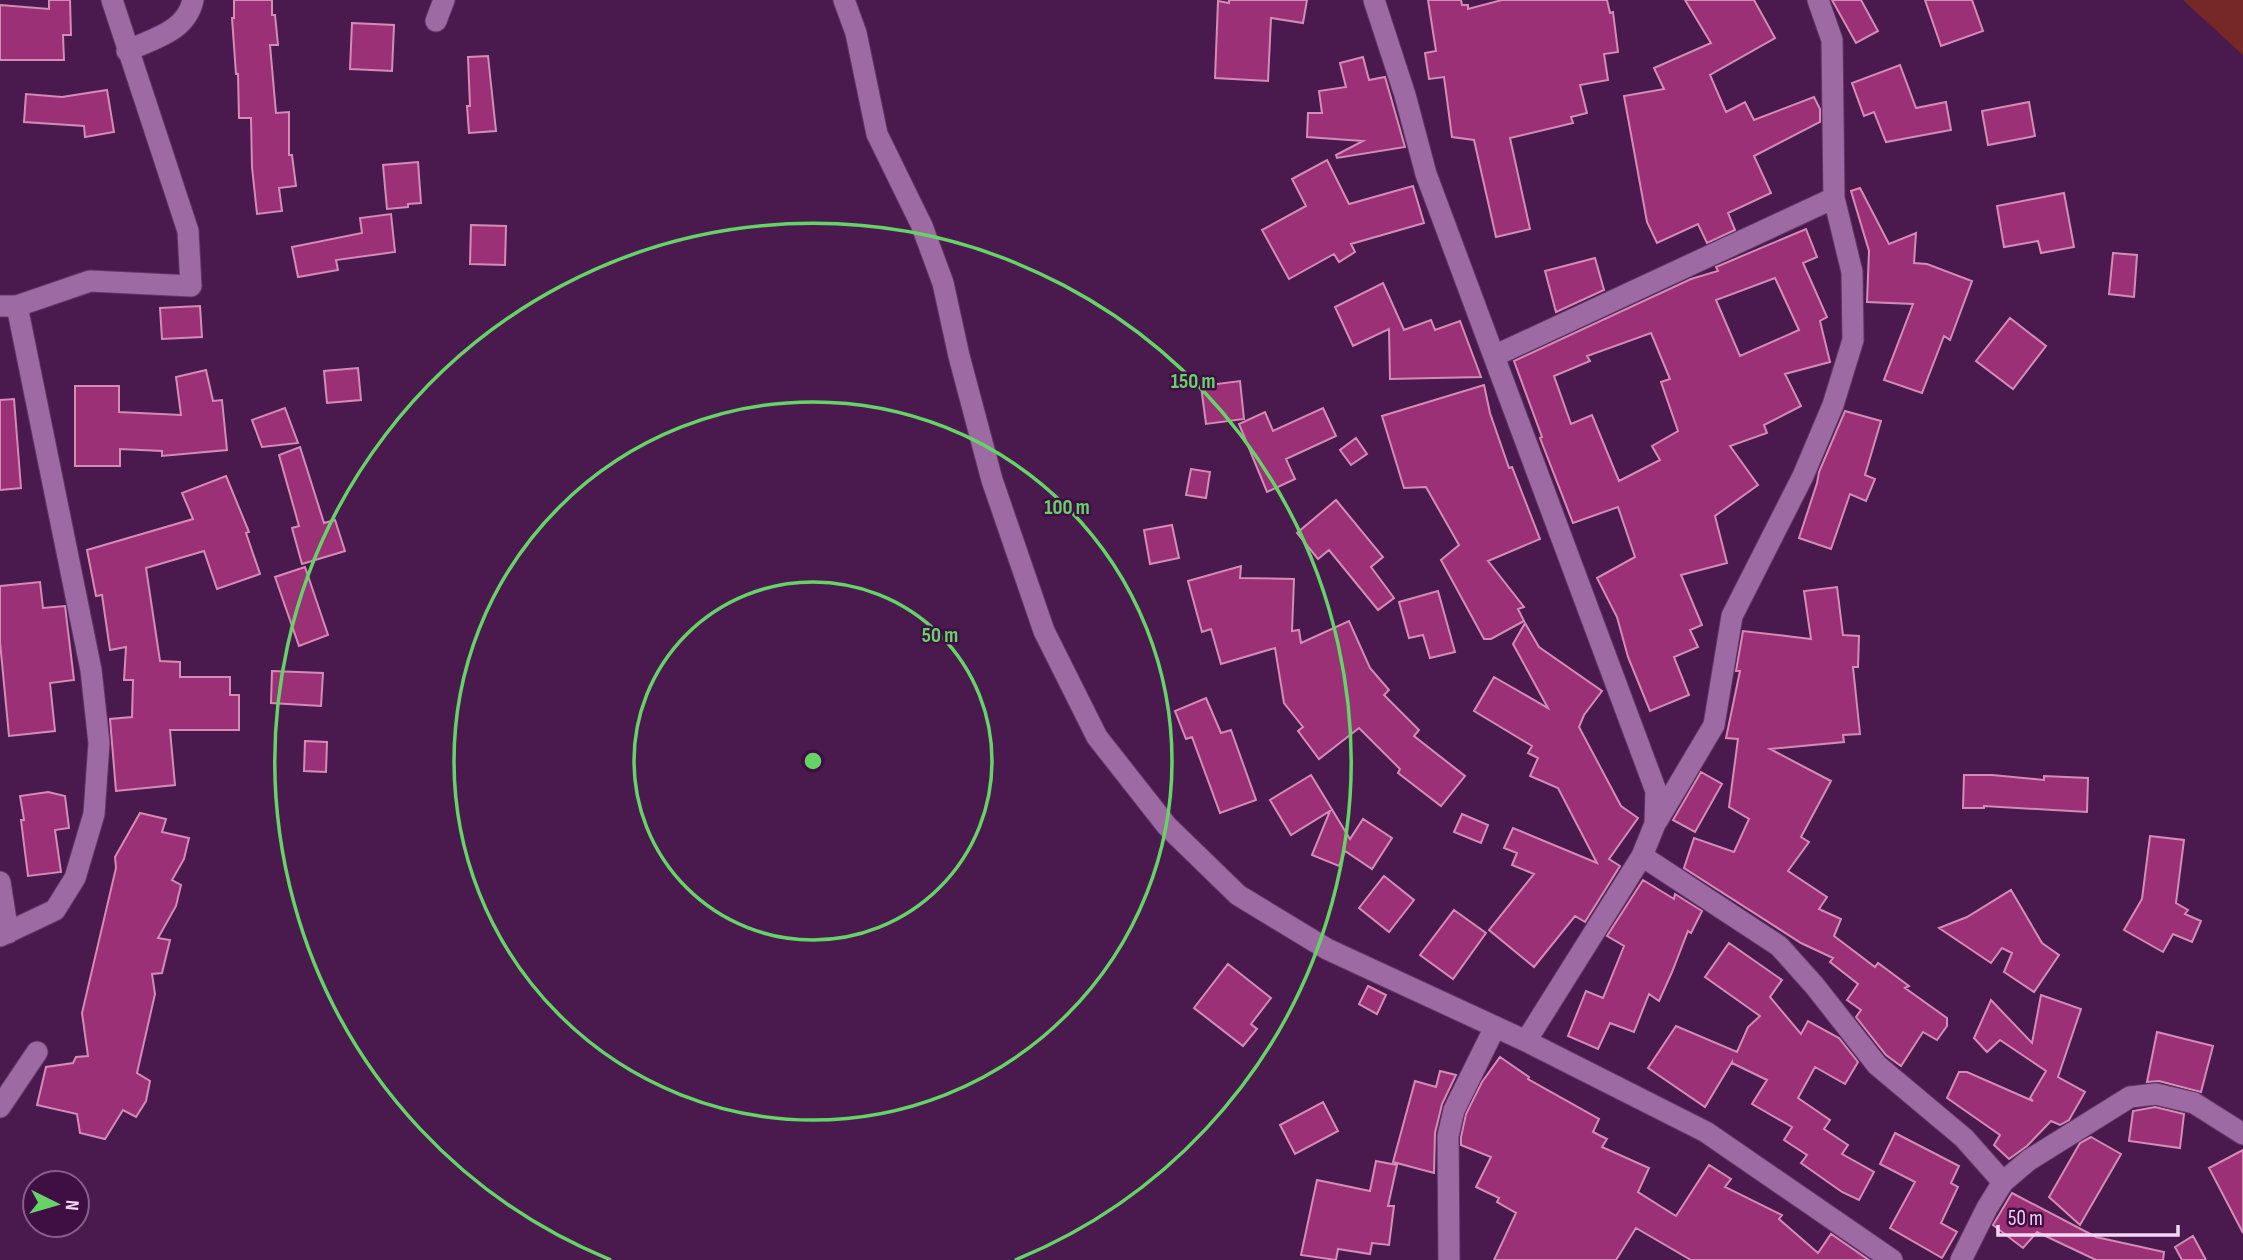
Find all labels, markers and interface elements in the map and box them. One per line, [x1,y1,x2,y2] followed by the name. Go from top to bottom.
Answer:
[1171,369,1215,394] text: 150 m
[1044,495,1090,520] text: 100 m
[922,623,958,648] text: 50 m
[801,749,825,773] centre of rings
[21,1169,91,1239] north arrow
[1998,1194,2178,1238] scale bar
[60,1199,83,1211] text: N
[2008,1206,2043,1231] text: 50 m

